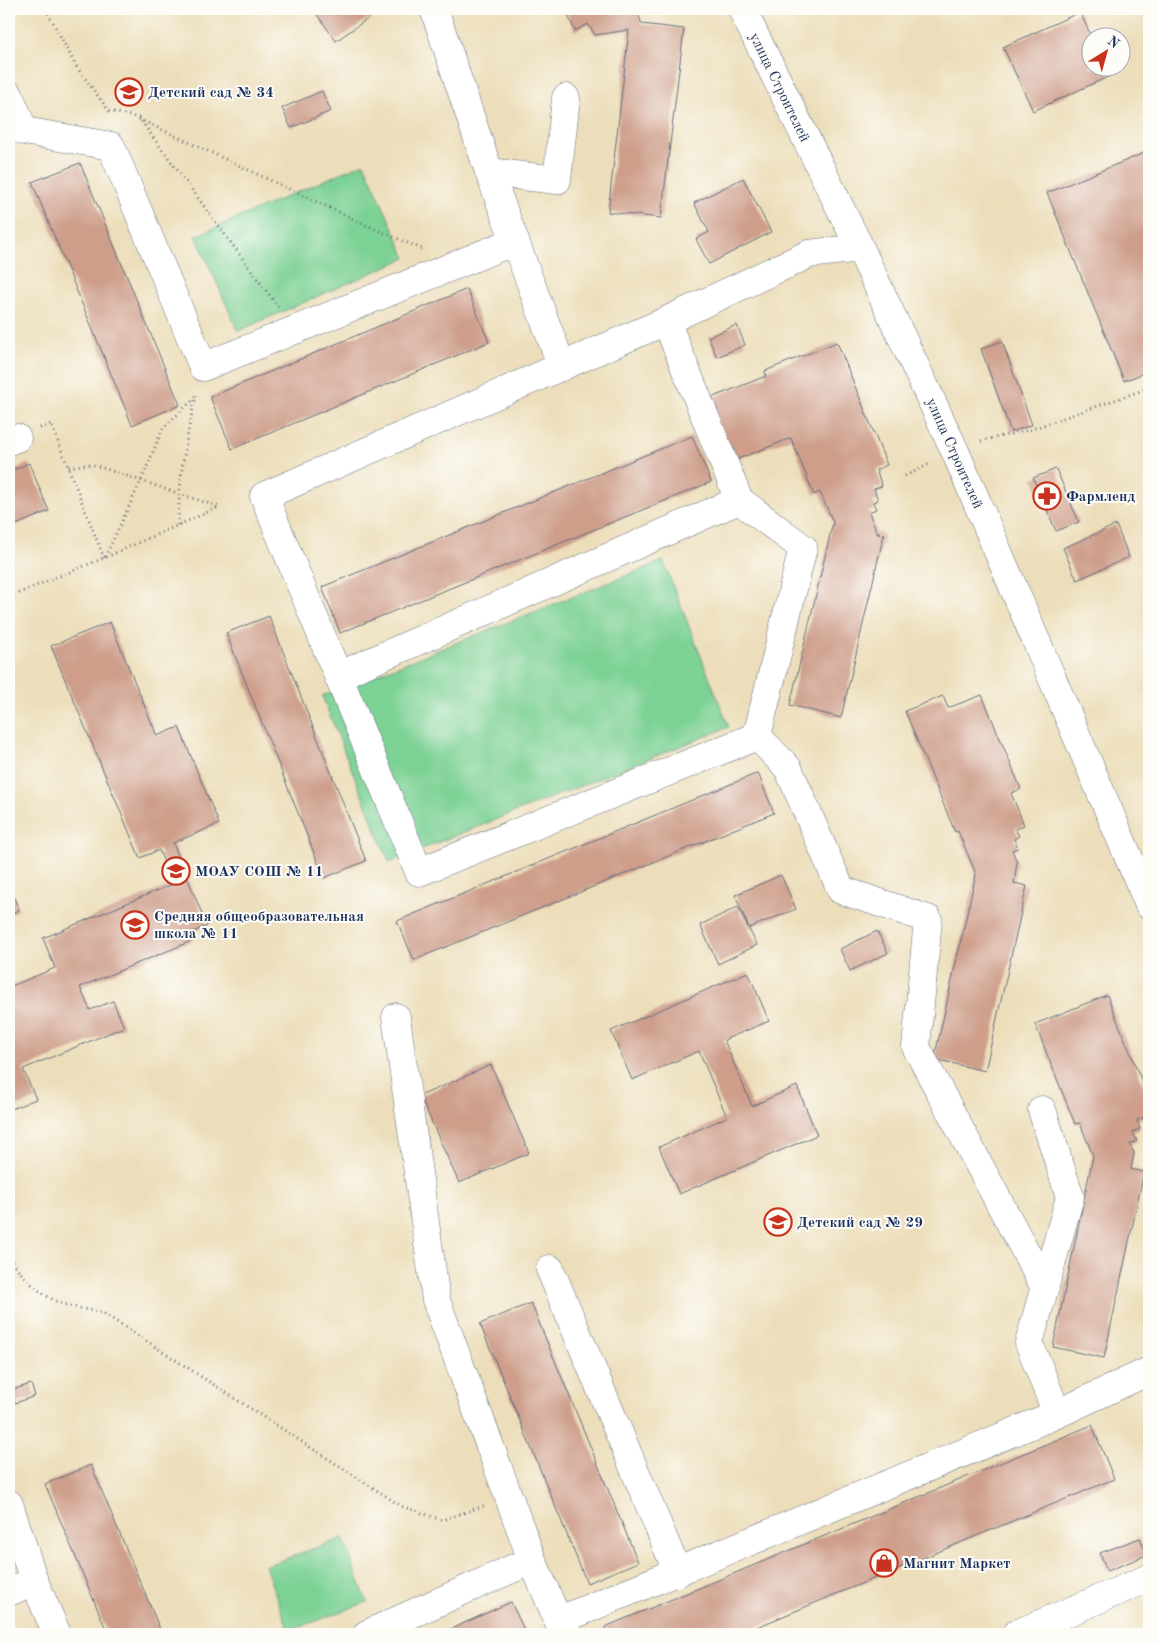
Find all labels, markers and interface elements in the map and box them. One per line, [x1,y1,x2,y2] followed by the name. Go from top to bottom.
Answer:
[1080,28,1130,78] north arrow
[746,31,812,145] street label: улица Строителей
[1105,34,1122,51] text: N
[114,77,144,107] school or university icon: Детский сад № 34
[148,86,274,101] place label: Детский сад № 34
[922,396,985,511] street label: улица Строителей
[1032,481,1062,511] pharmacy icon: Фармленд
[1066,490,1136,505] place label: Фармленд
[161,856,191,886] school or university icon: МОАУ СОШ № 11
[195,865,324,880] place label: МОАУ СОШ № 11
[120,910,150,940] school or university icon: Средняя общеобразовательная школа № 11
[154,910,364,942] place label: Средняя общеобразовательная школа № 11
[763,1207,793,1237] school or university icon: Детский сад № 29
[797,1216,923,1231] place label: Детский сад № 29
[869,1548,899,1578] shop icon: Магнит Маркет
[903,1557,1011,1572] place label: Магнит Маркет

